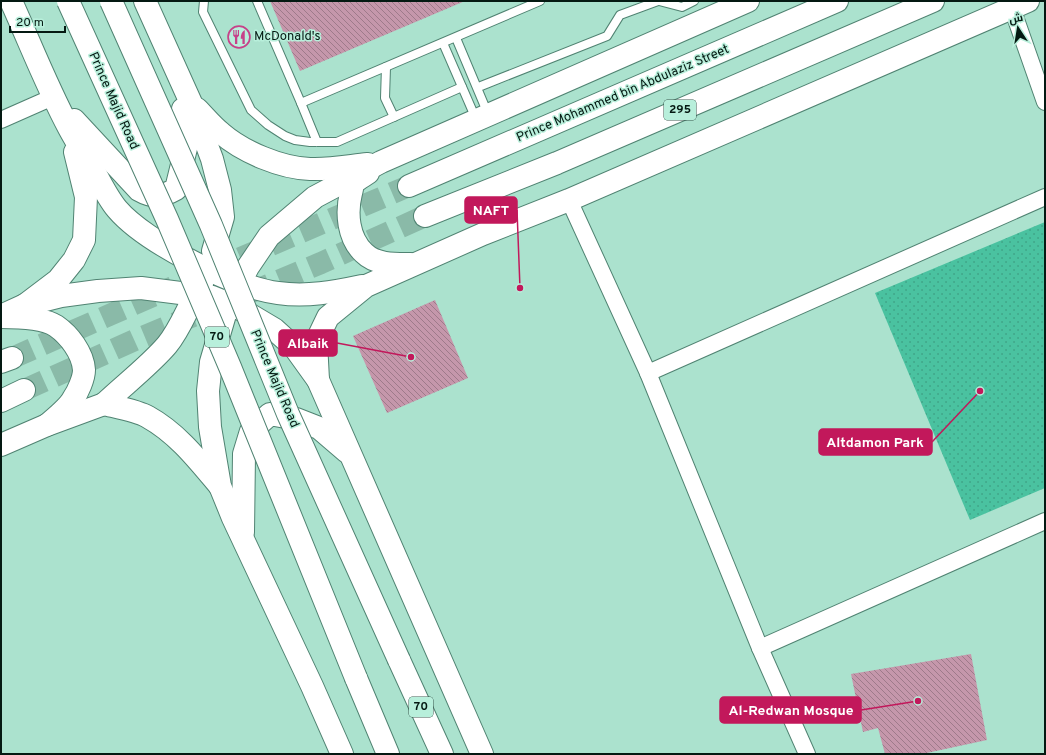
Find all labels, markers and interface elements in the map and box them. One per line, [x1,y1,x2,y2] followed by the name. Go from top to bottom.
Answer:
[10,8,65,34] scale bar
[998,8,1038,48] north arrow
[1008,11,1024,28] text: ش
[16,15,44,31] text: 20 m
[226,24,252,50] restaurant icon: McDonald's
[254,29,321,45] place label: McDonald's
[514,42,732,146] street label: Prince Mohammed bin Abdulaziz Street
[84,50,142,152] street label: Prince Majid Road
[664,100,696,120] road number: 295
[465,197,517,223] callout: NAFT
[473,203,509,220] text: NAFT
[205,327,229,347] road number: 70
[246,328,302,430] street label: Prince Majid Road
[279,330,337,356] callout: Albaik
[287,336,329,353] text: Albaik
[819,429,932,455] callout: Altdamon Park
[826,435,924,452] text: Altdamon Park
[409,697,433,717] road number: 70
[720,697,861,723] callout: Al-Redwan Mosque
[728,703,854,720] text: Al-Redwan Mosque

